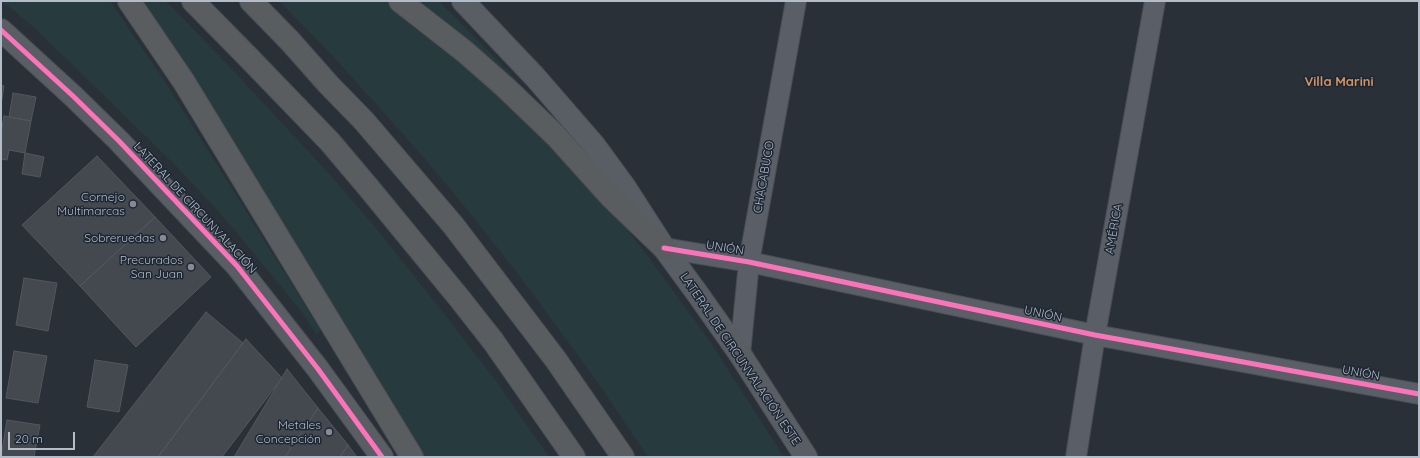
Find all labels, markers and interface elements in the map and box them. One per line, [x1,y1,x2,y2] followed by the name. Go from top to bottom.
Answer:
[1304,74,1374,90] district label: Villa Marini
[130,140,260,276] street label: LATERAL DE CIRCUNVALACIÓN
[751,140,777,214] street label: CHACABUCO
[57,190,125,218] place label: Cornejo Multimarcas
[128,199,138,209] marker: Cornejo Multimarcas
[1102,203,1126,255] street label: AMÉRICA
[84,231,155,245] place label: Sobreruedas
[158,233,168,243] marker: Sobreruedas
[705,238,745,258] street label: UNIÓN
[120,253,183,281] place label: Precurados San Juan
[186,262,196,272] marker: Precurados San Juan
[677,270,803,448] street label: LATERAL DE CIRCUNVALACIÓN ESTE
[1023,303,1063,325] street label: UNIÓN
[1341,363,1381,383] street label: UNIÓN
[256,418,321,446] place label: Metales Concepción
[10,424,77,450] scale bar
[324,427,334,437] marker: Metales Concepción
[15,431,43,446] text: 20 m

